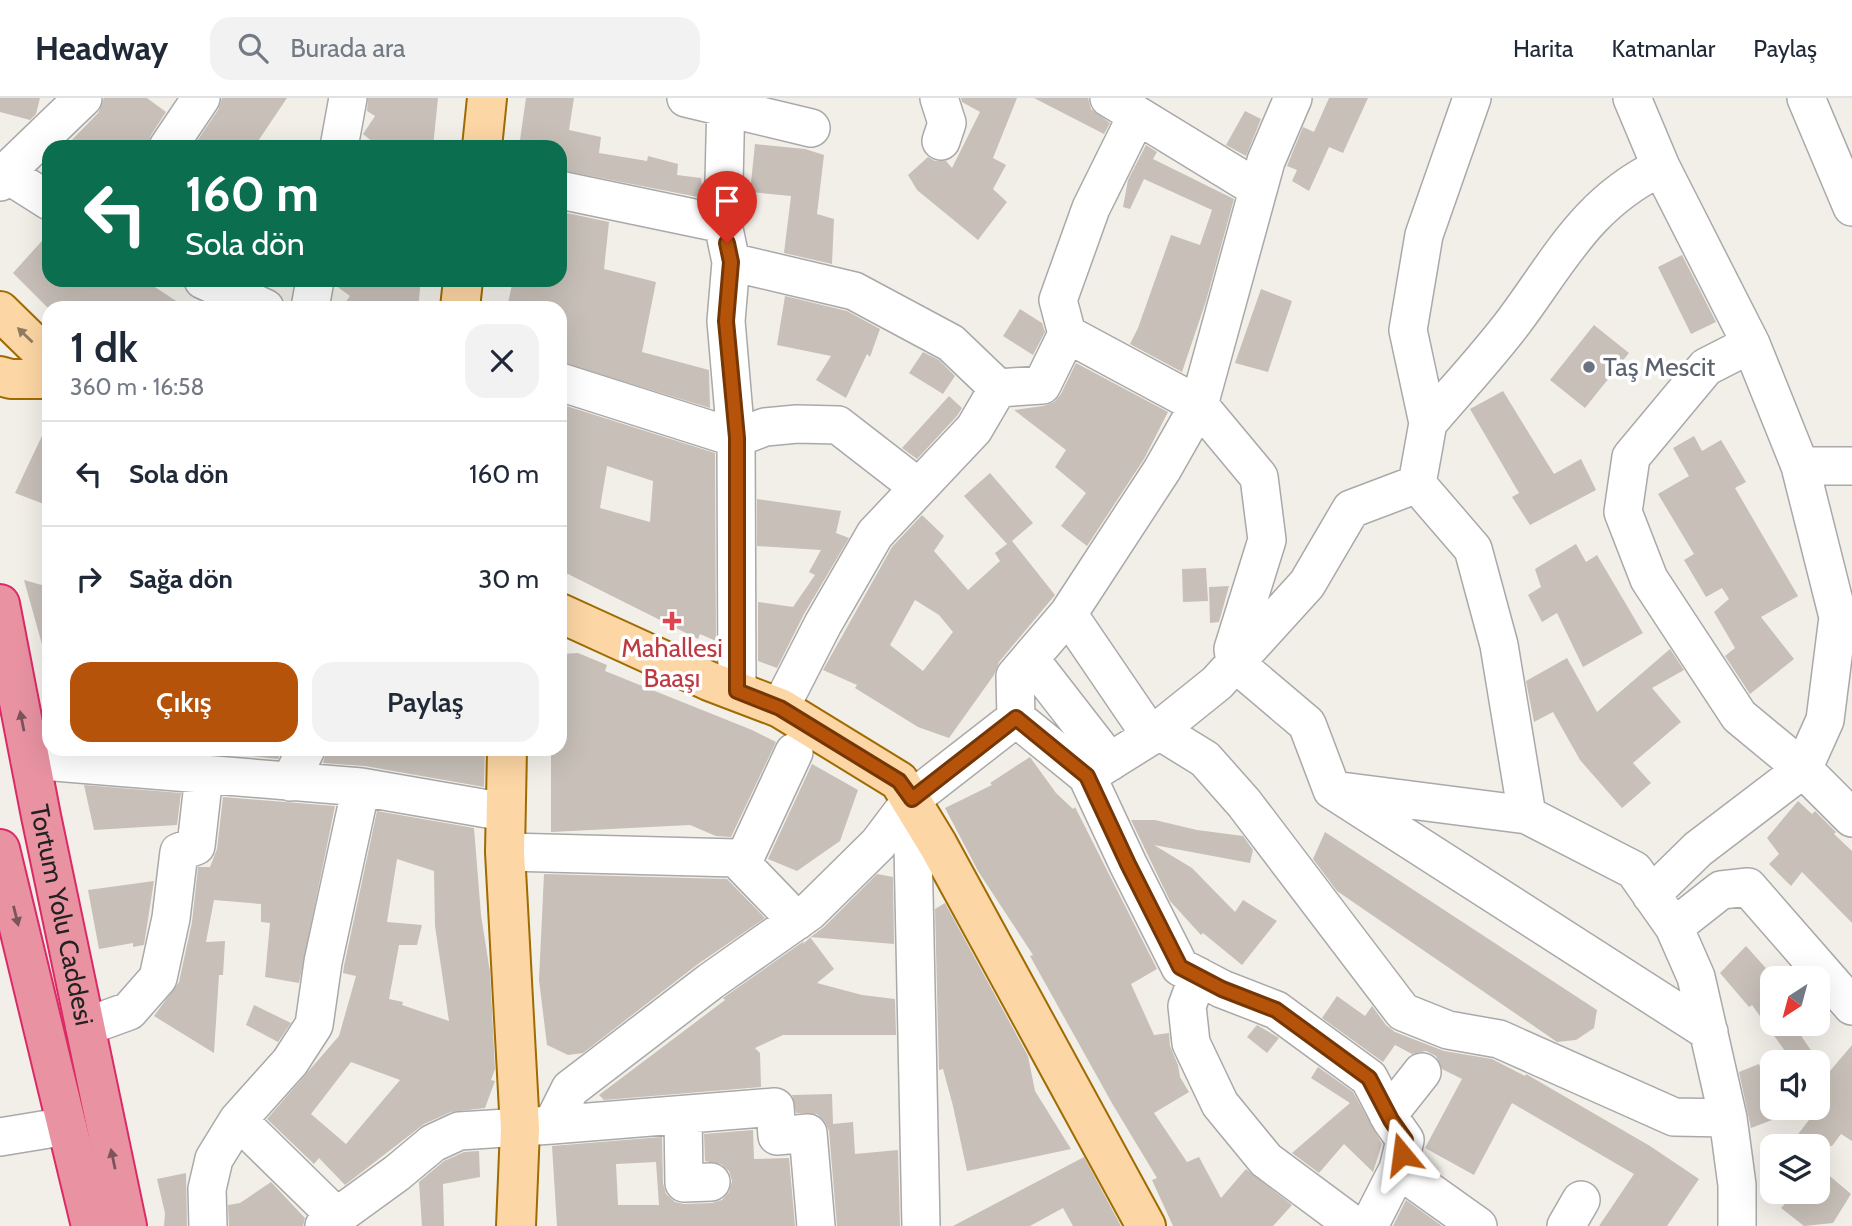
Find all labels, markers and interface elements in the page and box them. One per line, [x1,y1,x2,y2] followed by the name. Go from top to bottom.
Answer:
[210,17,700,80] search box
[35,28,168,68] text: Headway
[234,29,272,67] icon: search
[290,32,406,64] text: Burada ara
[1513,34,1574,63] text: Harita
[1612,34,1715,63] text: Katmanlar
[1753,34,1817,63] text: Paylaş
[185,164,319,223] text: 160 m
[70,168,161,259] icon: left
[697,171,757,243] pin
[708,182,746,220] icon: arrive
[185,224,305,263] text: Sola dön
[70,321,138,373] text: 1 dk
[465,324,539,398] button: close
[17,327,33,344] one-way arrow
[1603,351,1716,383] place label: Taş Mescit
[1581,359,1597,375] marker: Taş Mescit
[70,373,204,401] text: 360 m · 16:58
[70,455,108,493] icon: left
[129,458,229,490] text: Sola dön
[469,458,539,490] text: 160 m
[70,560,108,598] icon: right
[129,563,233,595] text: Sağa dön
[478,563,539,595] text: 30 m
[664,613,680,629] marker: Mahallesi Baaşı
[621,632,723,694] place label: Mahallesi Baaşı
[70,662,298,742] button: Çıkış
[312,662,539,742] button: Paylaş
[17,709,28,731] one-way arrow
[23,802,100,1028] street label: Tortum Yolu Caddesi
[11,905,22,927] one-way arrow
[1760,966,1830,1036] north arrow
[1760,966,1830,1204] map controls
[1760,1050,1830,1120] button: sound
[1365,1117,1439,1191] position arrow
[1760,1134,1830,1204] button: layers
[108,1148,119,1170] one-way arrow

